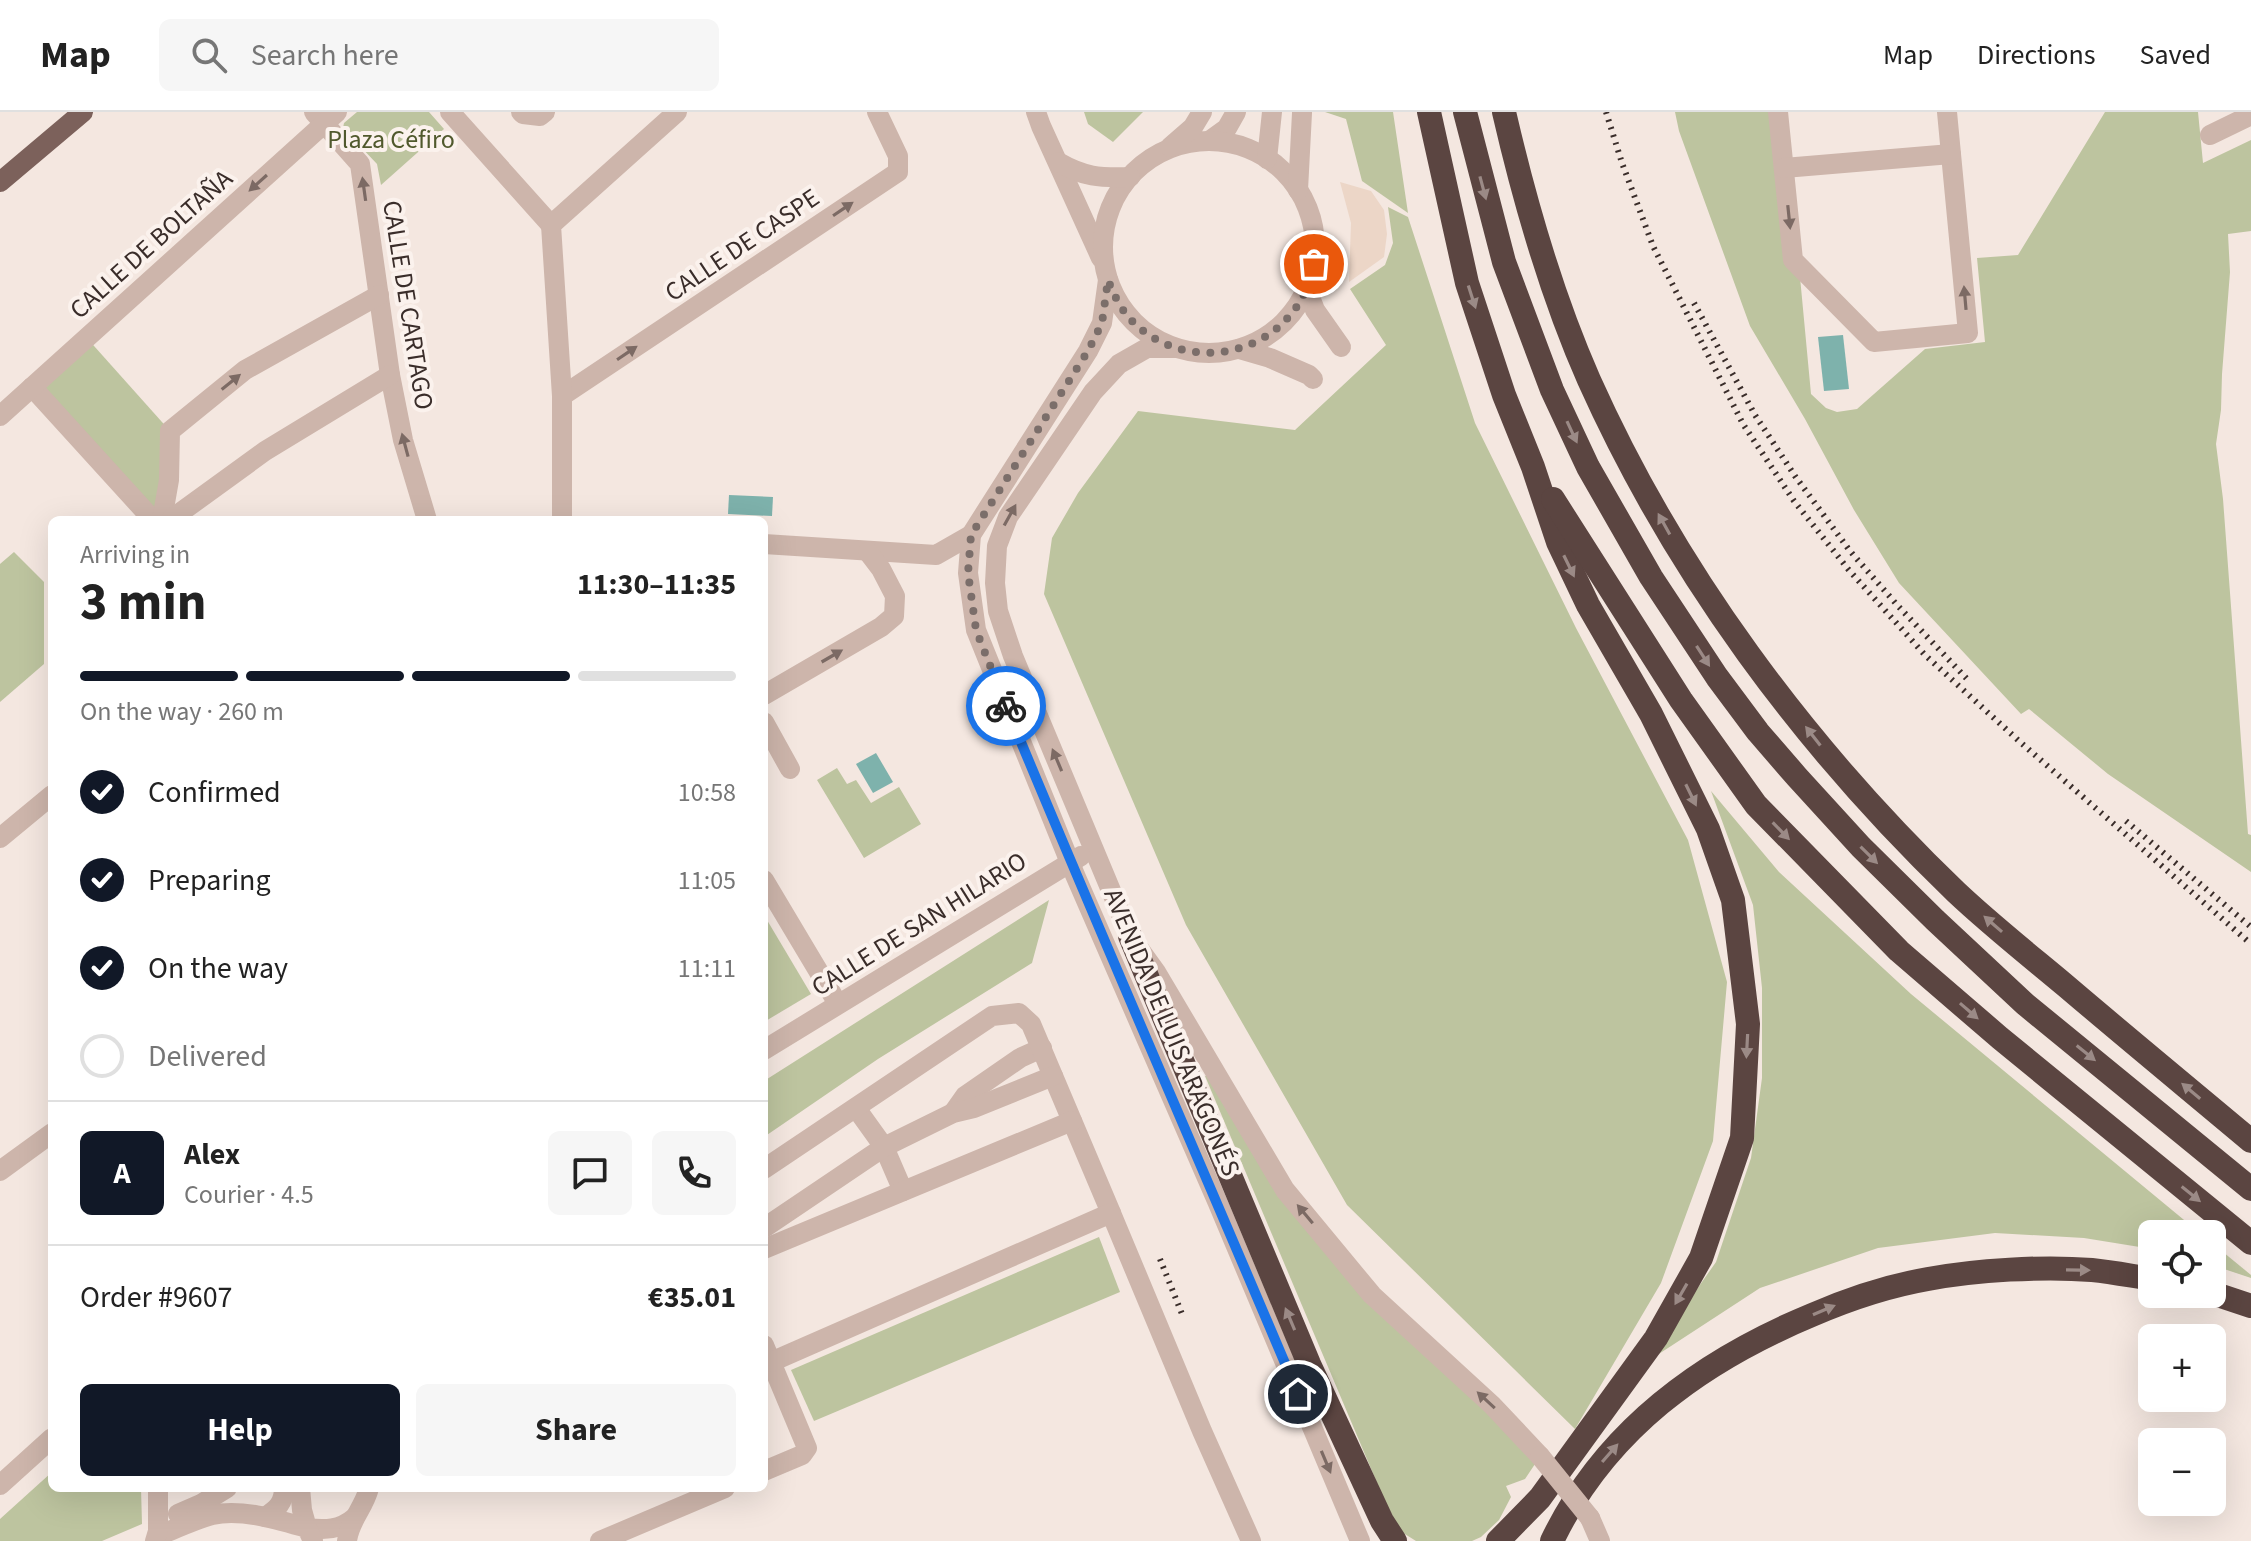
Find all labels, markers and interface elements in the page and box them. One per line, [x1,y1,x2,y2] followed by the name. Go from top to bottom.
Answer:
[159,19,719,91] search box
[40,28,111,82] text: Map
[187,33,231,77] icon: search
[251,34,399,77] text: Search here
[1883,35,1933,75] text: Map
[1977,35,2096,75] text: Directions
[2140,35,2211,75] text: Saved
[327,121,455,158] park label: Plaza Céfiro
[61,160,241,327] street label: CALLE DE BOLTAÑA
[248,173,267,191] one-way arrow
[1478,175,1490,200] one-way arrow
[357,176,370,201] one-way arrow
[657,180,827,310] street label: CALLE DE CASPE
[373,198,443,412] street label: CALLE DE CARTAGO
[832,202,854,216] one-way arrow
[1782,205,1795,230] one-way arrow
[1280,230,1348,298] pin
[1292,242,1336,286] icon: bag
[1466,285,1478,309] one-way arrow
[1958,286,1971,311] one-way arrow
[616,346,637,361] one-way arrow
[221,374,241,390] one-way arrow
[1565,420,1579,443] one-way arrow
[399,433,411,458] one-way arrow
[1003,504,1017,526] one-way arrow
[1657,512,1671,535] one-way arrow
[80,536,190,573] text: Arriving in
[1562,554,1576,577] one-way arrow
[577,563,736,606] text: 11:30–11:35
[80,566,207,640] text: 3 min
[1695,645,1710,667] one-way arrow
[820,649,843,663] one-way arrow
[966,666,1046,746] courier
[984,684,1028,728] icon: bike
[80,693,284,730] text: On the way · 260 m
[1805,726,1821,746] one-way arrow
[1051,748,1064,772] one-way arrow
[80,770,124,814] icon: check
[148,771,281,814] text: Confirmed
[678,774,736,811] text: 10:58
[1685,784,1698,807] one-way arrow
[1772,821,1790,840] one-way arrow
[804,843,1034,1005] street label: CALLE DE SAN HILARIO
[1859,845,1878,864] one-way arrow
[80,858,124,902] icon: check
[148,859,271,902] text: Preparing
[678,862,736,899] text: 11:05
[1095,882,1249,1182] street label: AVENIDA DE LUIS ARAGONÉS
[1983,915,2002,933] one-way arrow
[80,946,124,990] icon: check
[148,947,288,990] text: On the way
[678,950,736,987] text: 11:11
[1958,1002,1978,1019] one-way arrow
[1740,1034,1753,1059] one-way arrow
[148,1035,267,1078] text: Delivered
[2076,1044,2096,1061] one-way arrow
[2182,1083,2202,1100] one-way arrow
[548,1131,632,1215] button: chat
[652,1131,736,1215] button: phone
[184,1133,240,1176] text: Alex
[113,1152,131,1195] text: A
[184,1176,314,1213] text: Courier · 4.5
[2181,1185,2201,1202] one-way arrow
[1297,1204,1314,1224] one-way arrow
[2138,1220,2226,1516] map controls
[2138,1220,2226,1308] button: locate
[2066,1264,2091,1276] one-way arrow
[80,1276,233,1319] text: Order #9607
[648,1276,736,1319] text: €35.01
[1674,1283,1688,1305] one-way arrow
[1812,1303,1836,1316] one-way arrow
[1284,1307,1297,1331] one-way arrow
[2138,1324,2226,1412] button: +
[1264,1360,1332,1428] pin
[1276,1372,1320,1416] icon: home
[80,1384,400,1476] button: Help
[416,1384,736,1476] button: Share
[1477,1391,1496,1409] one-way arrow
[2138,1428,2226,1516] button: −
[1601,1443,1618,1463] one-way arrow
[1320,1450,1333,1473] one-way arrow

